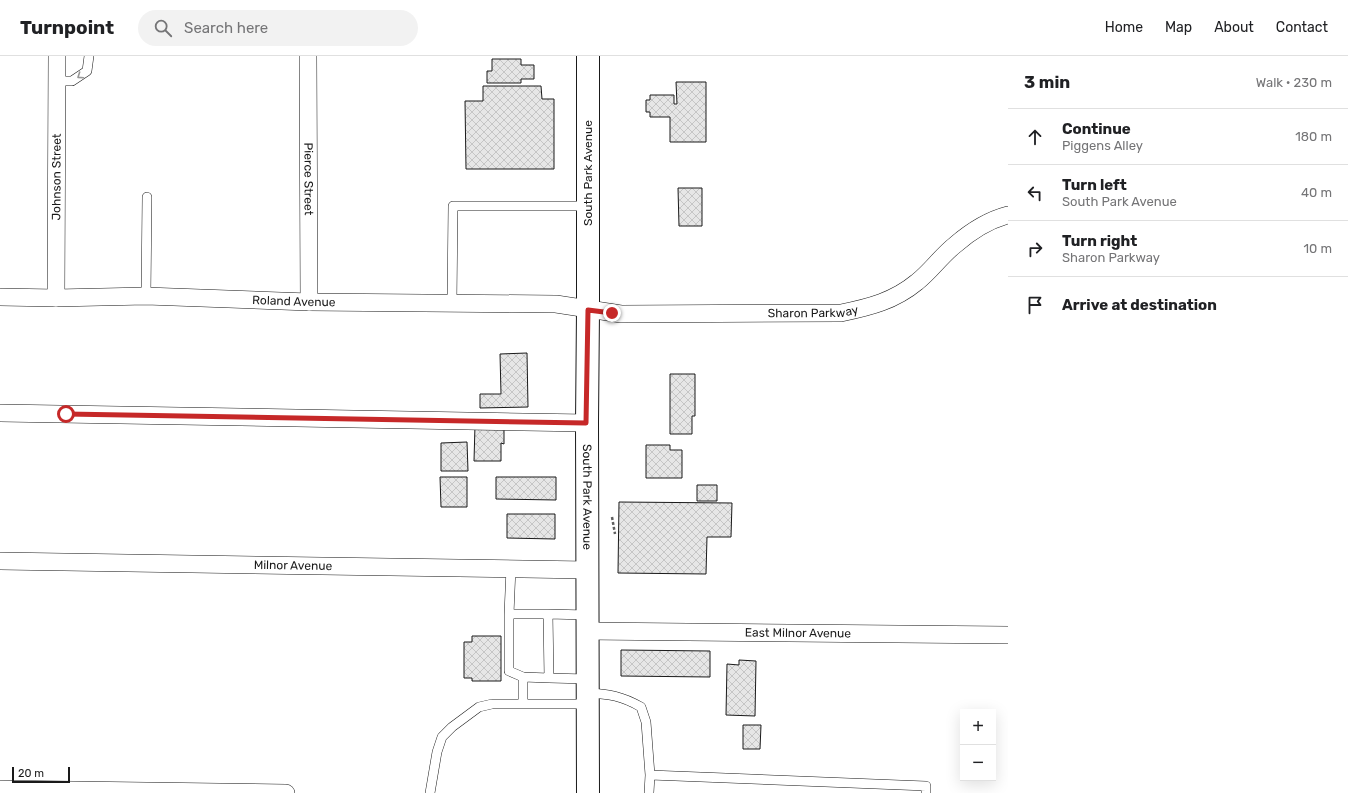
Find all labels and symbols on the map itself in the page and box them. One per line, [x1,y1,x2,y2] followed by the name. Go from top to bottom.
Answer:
[77,71,84,78] one-way arrow
[581,120,595,226] street label: South Park Avenue
[49,133,64,221] street label: Johnson Street
[301,143,316,216] street label: Pierce Street
[252,293,336,309] street label: Roland Avenue
[768,302,860,320] street label: Sharon Parkway
[603,304,621,322] route end
[57,405,75,423] route start
[580,444,594,550] street label: South Park Avenue
[254,558,333,573] street label: Milnor Avenue
[745,626,851,641] street label: East Milnor Avenue
[12,765,70,784] scale bar

